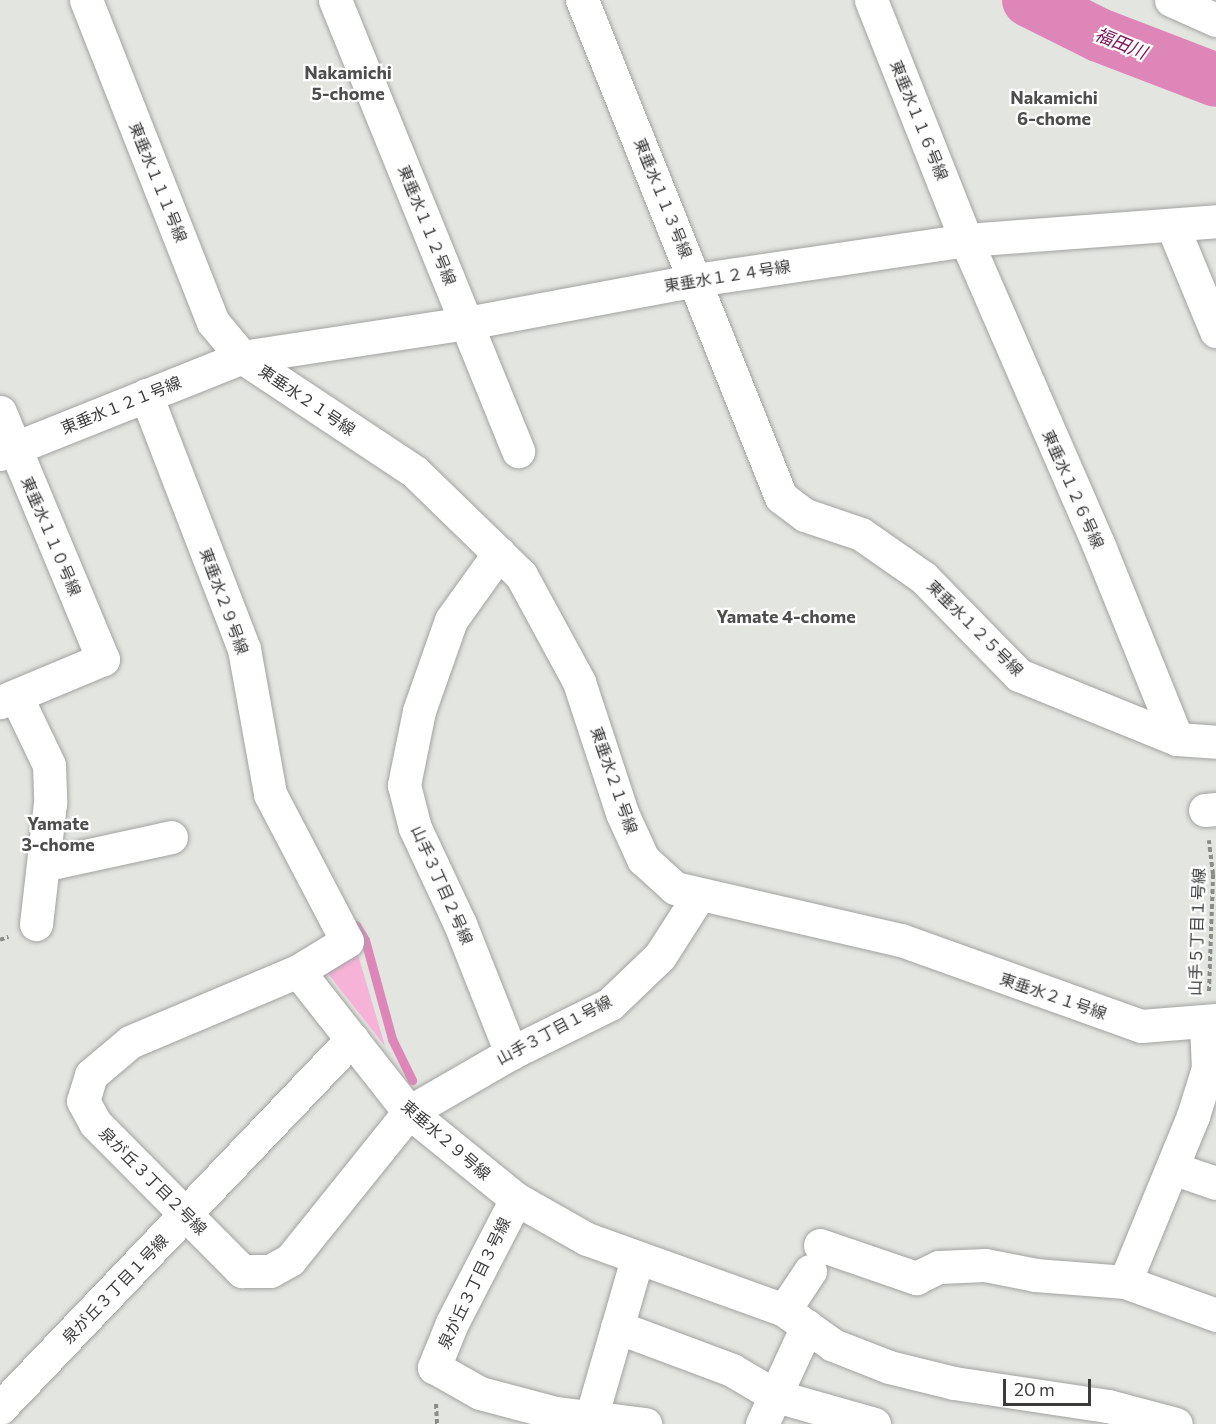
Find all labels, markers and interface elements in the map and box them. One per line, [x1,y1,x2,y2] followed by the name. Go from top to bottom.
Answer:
[1092,23,1150,63] water label: 福田川
[886,57,952,183] street label: 東垂水１１６号線
[304,62,392,104] district label: Nakamichi 5-chome
[1010,87,1098,130] district label: Nakamichi 6-chome
[125,119,191,245] street label: 東垂水１１１号線
[630,135,696,261] street label: 東垂水１１３号線
[394,162,460,288] street label: 東垂水１１２号線
[662,257,792,295] street label: 東垂水１２４号線
[255,361,359,439] street label: 東垂水２１号線
[58,372,184,438] street label: 東垂水１２１号線
[1038,427,1108,551] street label: 東垂水１２６号線
[17,473,85,599] street label: 東垂水１１０号線
[196,545,252,657] street label: 東垂水２９号線
[923,576,1027,680] street label: 東垂水１２５号線
[716,605,856,627] district label: Yamate 4-chome
[587,724,641,836] street label: 東垂水２１号線
[21,813,95,856] district label: Yamate 3-chome
[407,823,477,947] street label: 山手３丁目２号線
[1185,868,1209,996] street label: 山手５丁目１号線
[997,969,1109,1023] street label: 東垂水２１号線
[493,991,615,1069] street label: 山手３丁目１号線
[397,1096,495,1184] street label: 東垂水２９号線
[95,1123,211,1239] street label: 泉が丘３丁目２号線
[434,1214,514,1352] street label: 泉が丘３丁目３号線
[58,1231,172,1347] street label: 泉が丘３丁目１号線
[1006,1367,1094,1405] scale bar
[1014,1378,1055,1400] text: 20 m

